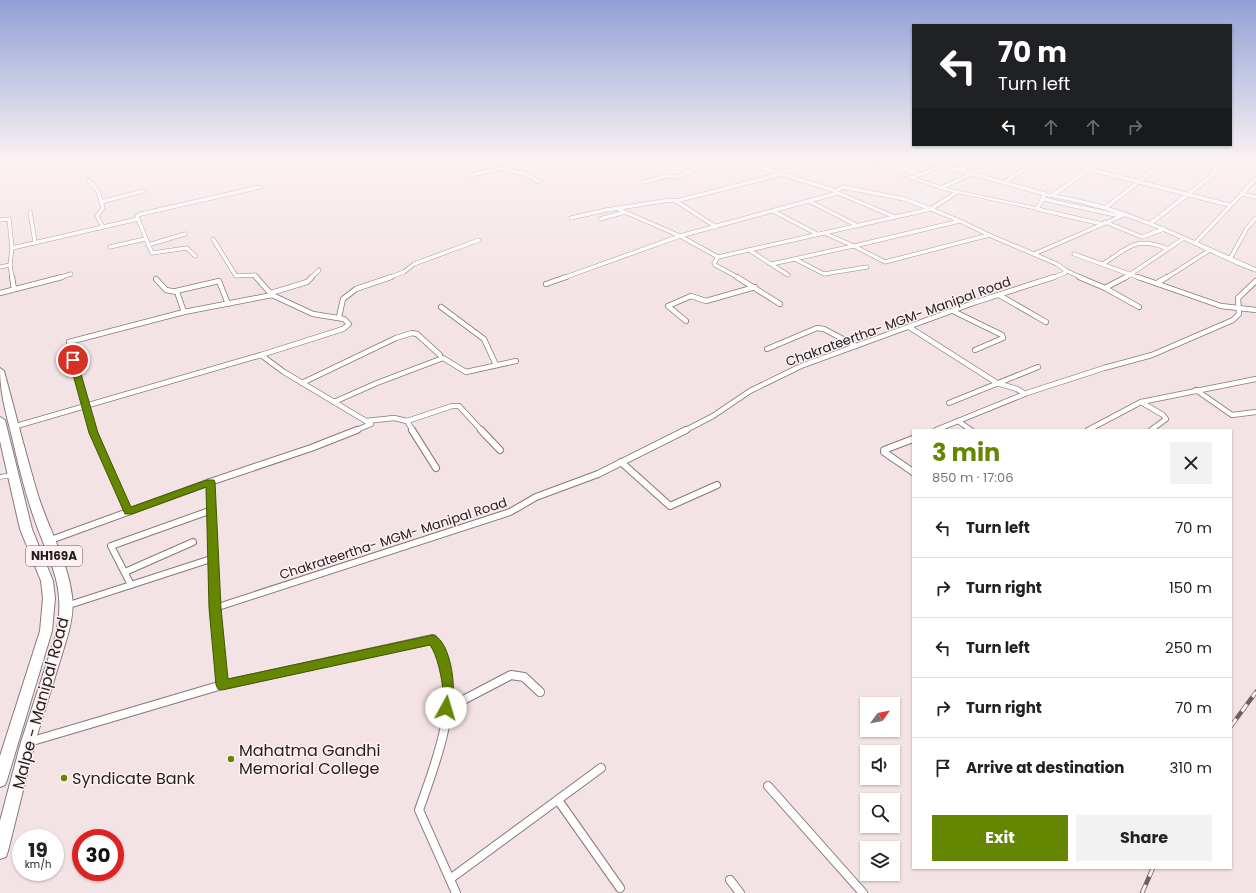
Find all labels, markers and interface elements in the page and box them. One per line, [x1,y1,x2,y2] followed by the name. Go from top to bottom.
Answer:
[998,33,1067,72] text: 70 m
[932,40,984,92] icon: left
[998,71,1070,96] text: Turn left
[998,116,1020,138] icon: left
[1040,116,1062,138] icon: ahead
[1082,116,1104,138] icon: ahead
[1124,116,1146,138] icon: right
[783,272,1013,371] street label: Chakrateertha- MGM- Manipal Road
[56,343,90,377] pin
[62,349,84,371] icon: arrive
[932,436,1000,469] text: 3 min
[1170,442,1212,484] button: close
[932,468,1014,487] text: 850 m · 17:06
[277,493,509,584] street label: Chakrateertha- MGM- Manipal Road
[932,517,954,539] icon: left
[966,517,1030,538] text: Turn left
[1175,517,1212,538] text: 70 m
[26,546,82,566] road number: NH169A
[932,577,954,599] icon: right
[966,577,1042,598] text: Turn right
[1169,577,1212,598] text: 150 m
[6,615,74,792] street label: Malpe - Manipal Road
[932,637,954,659] icon: left
[966,637,1030,658] text: Turn left
[1165,637,1212,658] text: 250 m
[425,687,467,729] position arrow
[860,697,900,737] north arrow
[860,697,900,881] map controls
[932,697,954,719] icon: right
[966,697,1042,718] text: Turn right
[1175,697,1212,718] text: 70 m
[239,739,381,780] place label: Mahatma Gandhi Memorial College
[860,745,900,785] button: sound
[226,754,236,764] marker: Mahatma Gandhi Memorial College
[932,757,954,779] icon: arrive
[966,757,1124,778] text: Arrive at destination
[1169,757,1212,778] text: 310 m
[72,767,196,790] place label: Syndicate Bank
[59,773,69,783] marker: Syndicate Bank
[860,793,900,833] button: search
[932,815,1068,861] button: Exit
[1076,815,1212,861] button: Share
[72,829,124,881] speed limit sign: 30
[28,836,48,864] text: 19
[860,841,900,881] button: layers
[25,857,51,872] text: km/h

